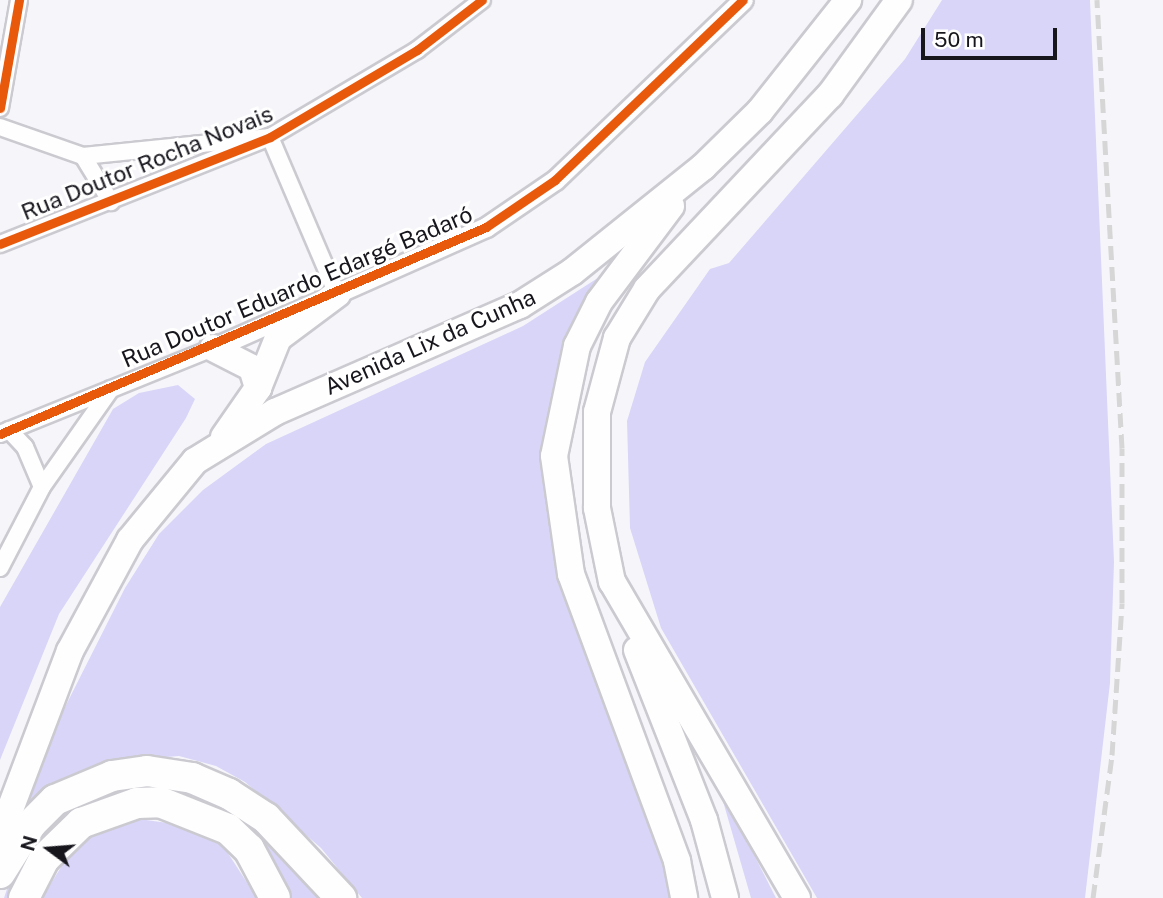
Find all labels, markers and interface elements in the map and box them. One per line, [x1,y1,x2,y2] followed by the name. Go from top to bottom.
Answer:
[925,14,1062,58] scale bar
[934,27,984,52] text: 50 m
[17,100,277,226] street label: Rua Doutor Rocha Novais
[117,200,477,374] street label: Rua Doutor Eduardo Edargé Badaró
[320,283,540,401] street label: Avenida Lix da Cunha
[14,814,84,884] north arrow
[16,833,41,853] text: N

